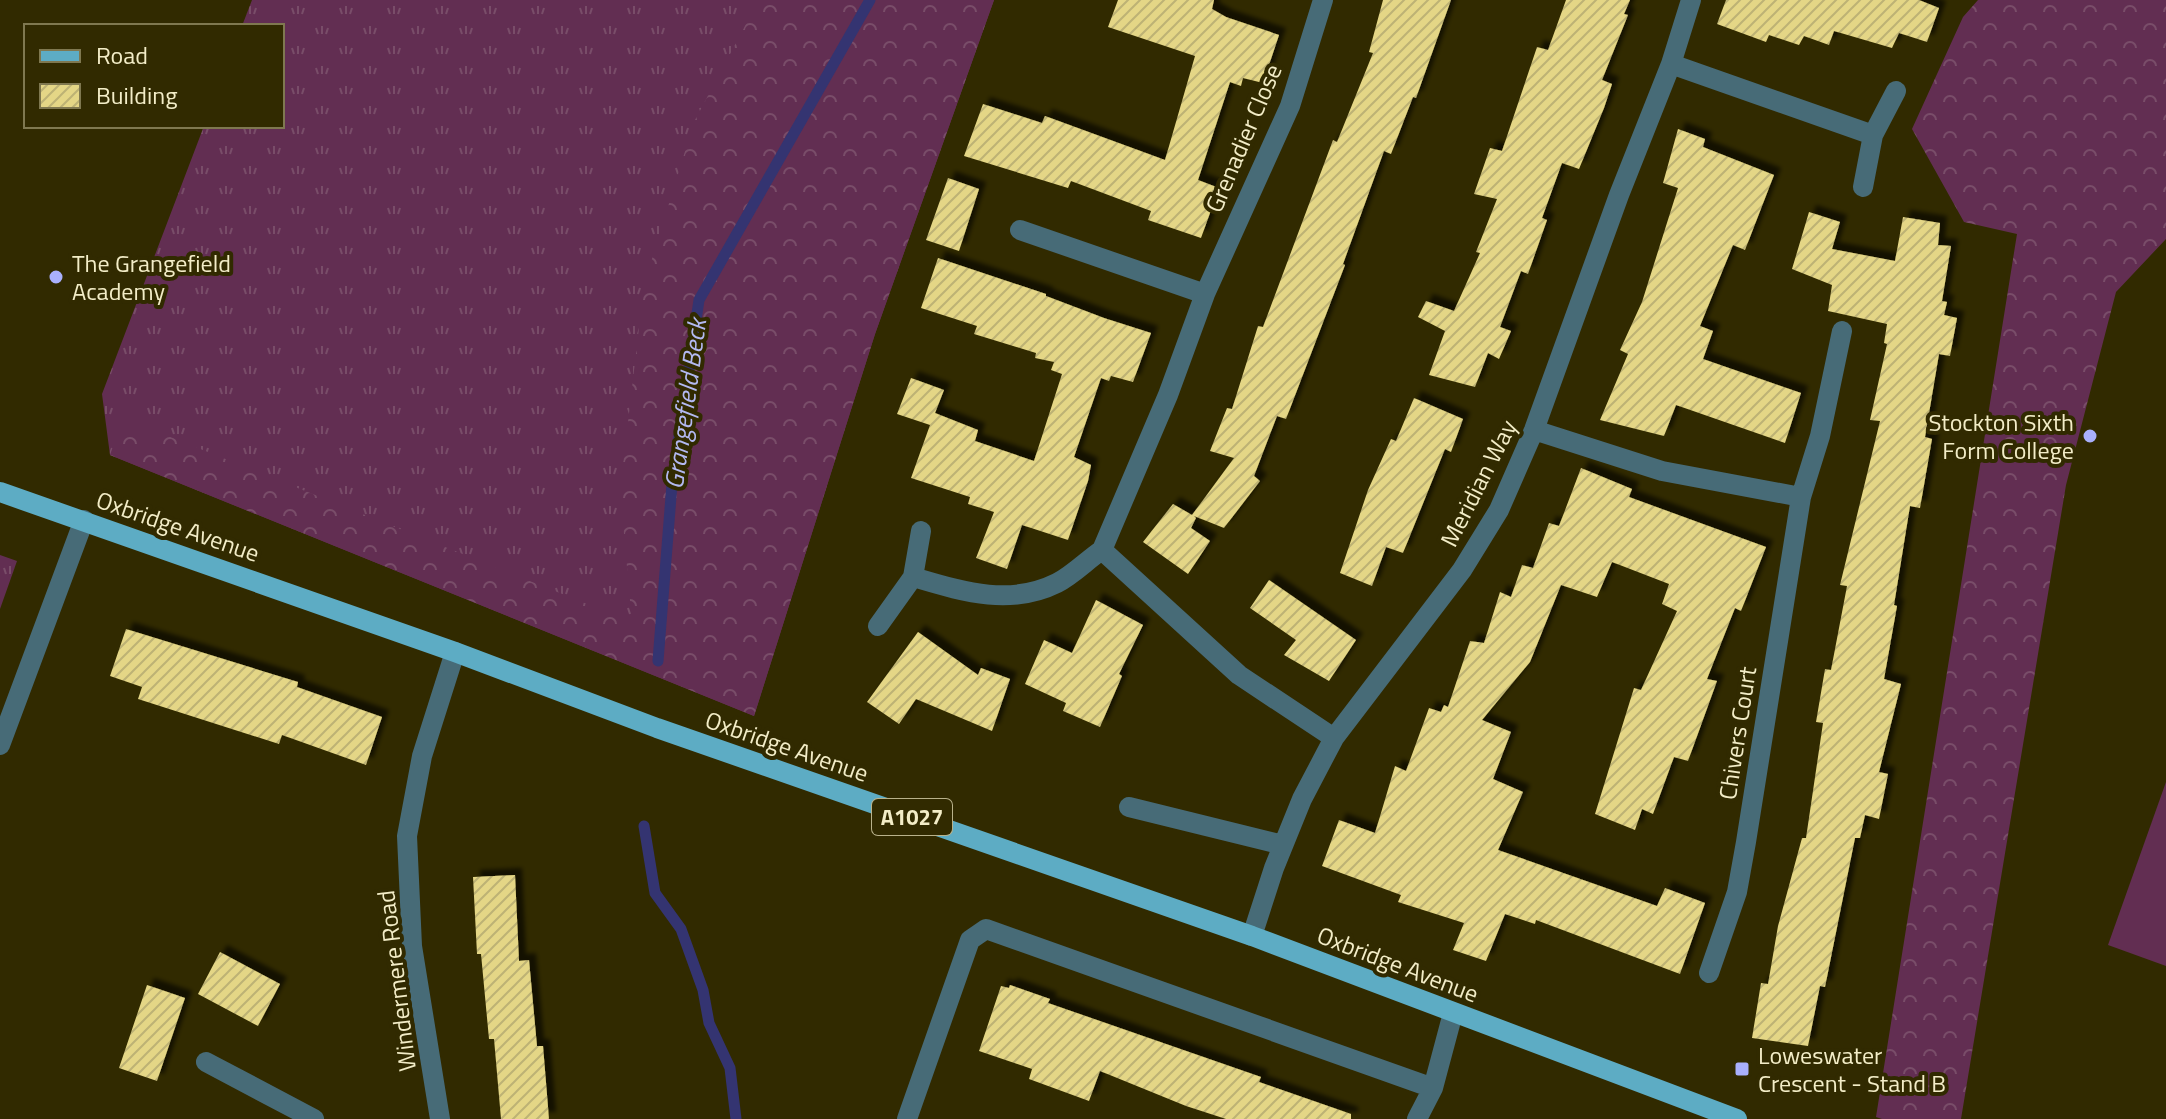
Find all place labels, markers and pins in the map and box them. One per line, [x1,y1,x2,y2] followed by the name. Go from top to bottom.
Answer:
[72,245,231,309] place label: The Grangefield Academy
[47,268,65,286] marker: The Grangefield Academy
[1928,404,2074,468] place label: Stockton Sixth Form College
[2081,427,2099,445] marker: Stockton Sixth Form College
[1758,1037,1946,1101] place label: Loweswater Crescent - Stand B
[1733,1060,1751,1078] marker: Loweswater Crescent - Stand B

